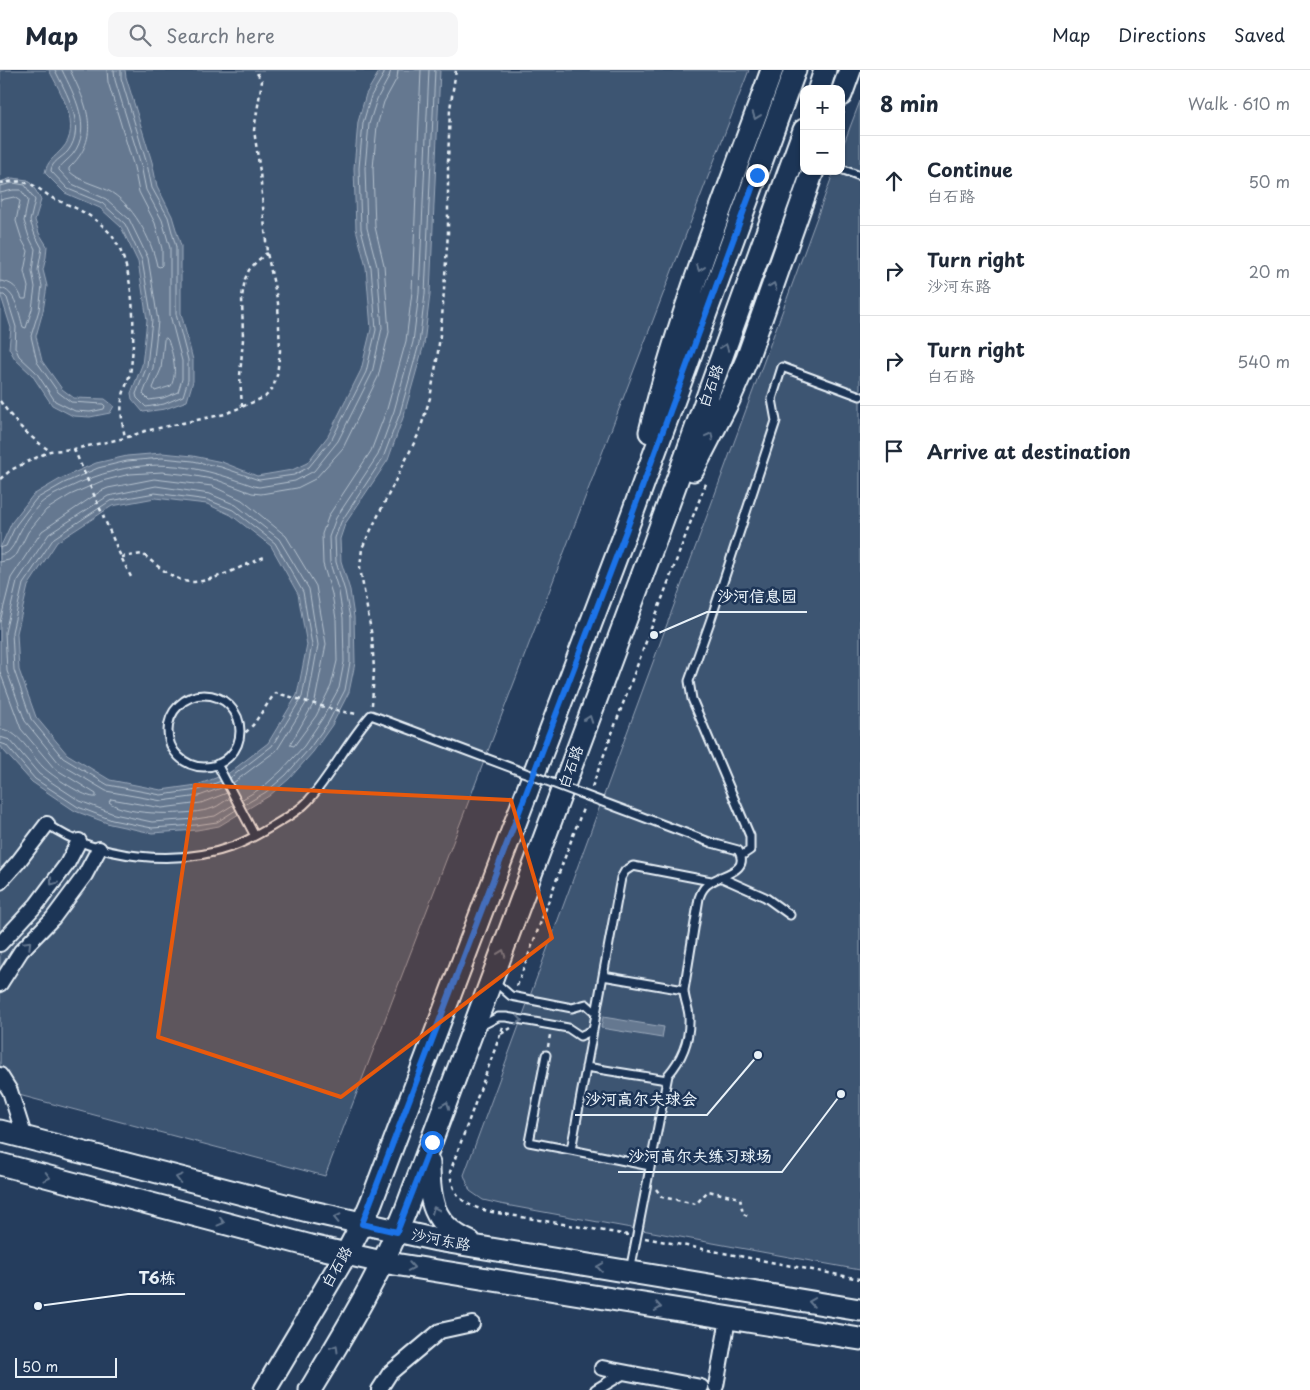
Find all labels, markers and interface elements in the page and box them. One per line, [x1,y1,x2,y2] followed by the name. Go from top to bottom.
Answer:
[108,12,458,57] search box
[25,17,78,53] text: Map
[126,21,154,49] icon: search
[166,21,275,49] text: Search here
[1052,21,1090,48] text: Map
[1118,21,1206,48] text: Directions
[1234,21,1285,48] text: Saved
[800,85,845,175] map controls
[800,85,845,130] button: +
[880,87,939,119] text: 8 min
[1188,91,1290,115] text: Walk · 610 m
[752,111,762,120] one-way arrow
[800,130,845,175] button: −
[927,155,1013,183] text: Continue
[746,164,769,187] route end
[880,167,908,195] icon: ahead
[1249,169,1290,193] text: 50 m
[927,183,975,207] text: 白石路
[927,245,1025,273] text: Turn right
[880,257,908,285] icon: right
[1249,259,1290,283] text: 20 m
[696,264,706,272] one-way arrow
[927,273,991,297] text: 沙河东路
[767,282,777,291] one-way arrow
[927,335,1025,363] text: Turn right
[719,343,729,352] one-way arrow
[880,347,908,375] icon: right
[1237,349,1290,373] text: 540 m
[691,360,728,411] street label: 白石路
[927,363,975,387] text: 白石路
[704,432,714,441] one-way arrow
[880,437,908,465] icon: arrive
[927,437,1131,465] text: Arrive at destination
[707,581,807,612] callout: 沙河信息园
[717,583,797,607] text: 沙河信息园
[583,715,593,723] one-way arrow
[551,741,588,792] street label: 白石路
[50,876,59,886] one-way arrow
[22,941,31,950] one-way arrow
[496,949,506,958] one-way arrow
[515,1014,524,1024] one-way arrow
[575,1084,707,1115] callout: 沙河高尔夫球会
[585,1086,697,1110] text: 沙河高尔夫球会
[440,1102,450,1110] one-way arrow
[421,1131,444,1154] route start
[618,1141,782,1172] callout: 沙河高尔夫练习球场
[628,1143,772,1167] text: 沙河高尔夫练习球场
[43,1171,51,1181] one-way arrow
[175,1173,184,1184] one-way arrow
[431,1206,442,1215] one-way arrow
[332,1213,341,1224] one-way arrow
[217,1216,226,1227] one-way arrow
[410,1222,473,1256] street label: 沙河东路
[314,1241,357,1291] street label: 白石路
[407,1261,415,1271] one-way arrow
[595,1262,604,1272] one-way arrow
[128,1263,185,1294] callout: T6栋
[139,1265,175,1289] text: T6栋
[808,1297,816,1307] one-way arrow
[653,1302,662,1312] one-way arrow
[329,1345,338,1354] one-way arrow
[15,1355,118,1378] scale bar
[22,1356,58,1377] text: 50 m

